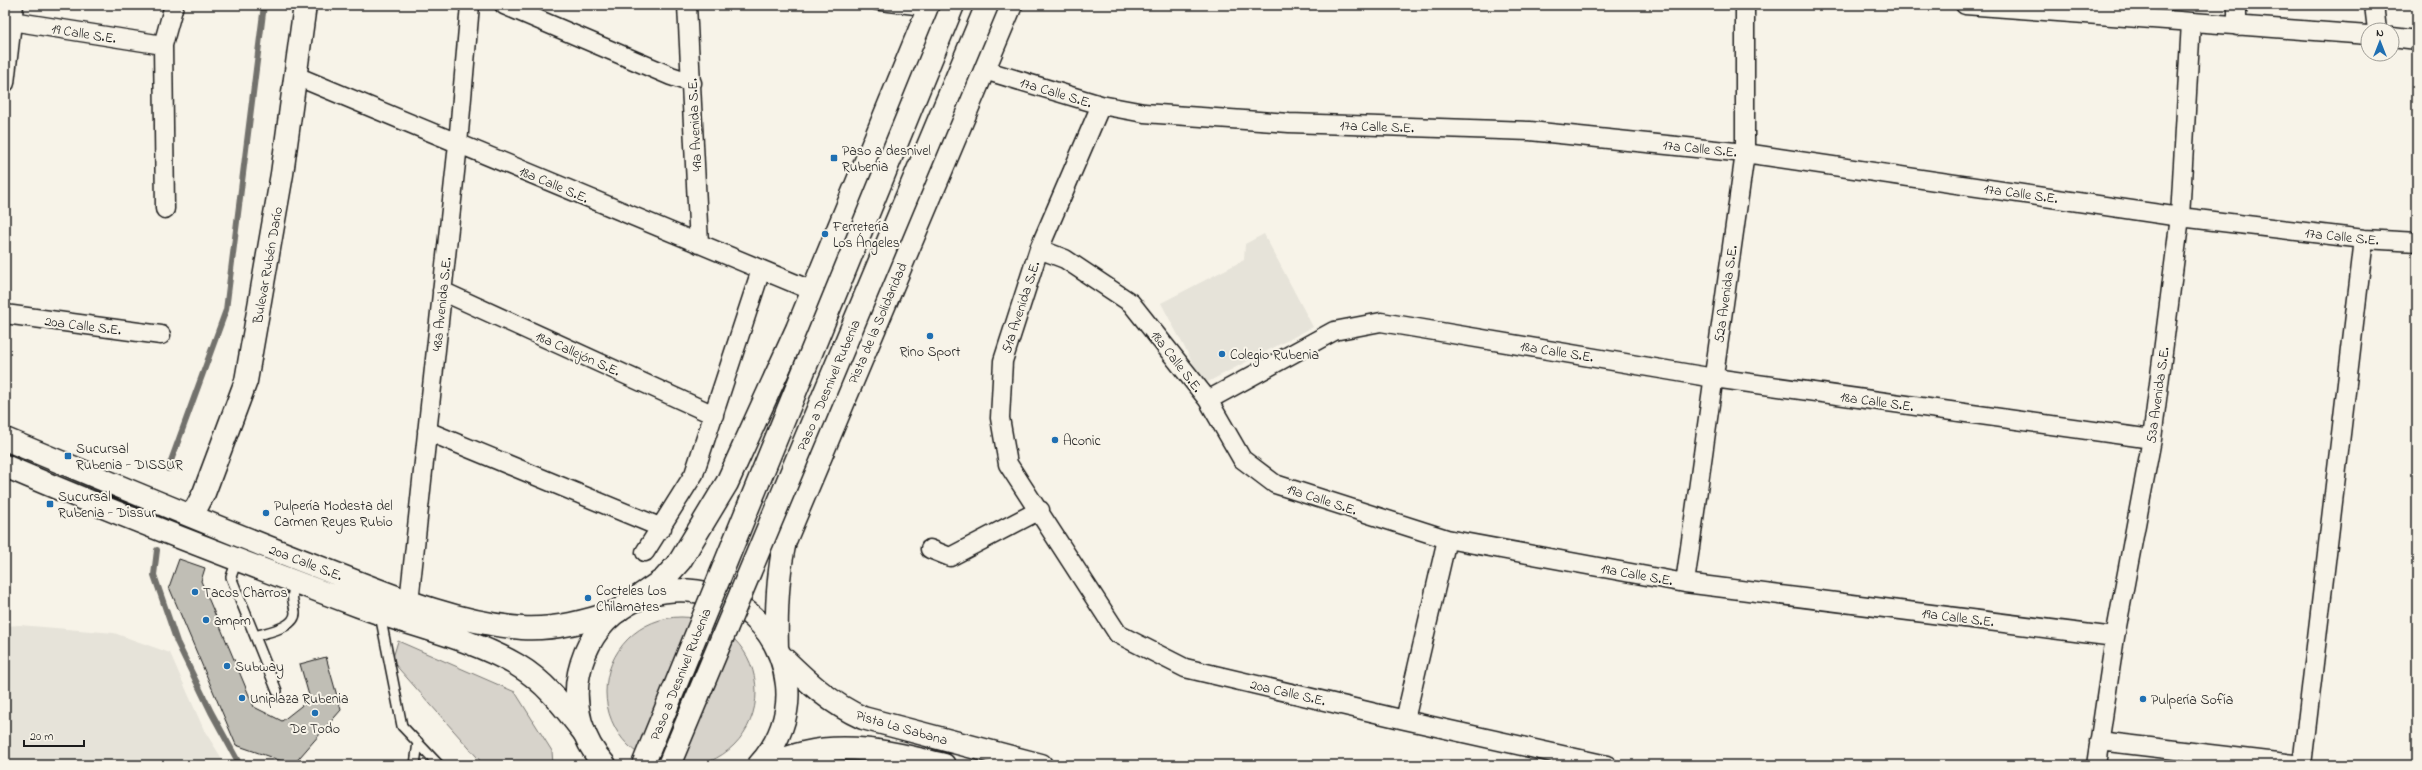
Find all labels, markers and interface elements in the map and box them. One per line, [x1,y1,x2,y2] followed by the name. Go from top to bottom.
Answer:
[50,19,118,50] street label: 19 Calle S.E.
[2360,22,2400,62] north arrow
[2376,25,2384,41] text: N
[1017,73,1094,114] street label: 17a Calle S.E.
[683,78,708,172] street label: 49a Avenida S.E.
[1340,116,1415,139] street label: 17a Calle S.E.
[1662,135,1738,164] street label: 17a Calle S.E.
[842,141,931,178] place label: Paso a desnivel Rubenia
[829,153,839,163] marker: Paso a desnivel Rubenia
[515,161,592,209] street label: 18a Calle S.E.
[1983,179,2059,210] street label: 17a Calle S.E.
[248,205,289,326] street label: Bulevar Rubén Darío
[832,217,900,255] place label: Ferretería Los Ángeles
[2304,223,2380,252] street label: 17a Calle S.E.
[820,229,830,239] marker: Ferretería Los Ángeles
[1709,244,1744,344] street label: 52a Avenida S.E.
[427,256,458,352] street label: 48a Avenida S.E.
[997,259,1046,356] street label: 51a Avenida S.E.
[843,260,913,388] street label: Pista de la Solidaridad
[43,311,122,342] street label: 20a Calle S.E.
[792,316,867,455] street label: Paso a Desnivel Rubenia
[532,326,623,382] street label: 18a Callejón S.E.
[1145,326,1207,398] street label: 18a Calle S.E.
[925,331,935,341] marker: Rino Sport
[1519,336,1595,369] street label: 18a Calle S.E.
[900,342,961,363] place label: Rino Sport
[1230,345,1319,367] place label: Colegio Rubenia
[2141,346,2176,445] street label: 53a Avenida S.E.
[1217,349,1227,359] marker: Colegio Rubenia
[1839,387,1915,418] street label: 18a Calle S.E.
[1063,431,1102,452] place label: Aconic
[1050,435,1060,445] marker: Aconic
[76,439,183,476] place label: Sucursal Rubenia - DISSUR
[63,451,73,461] marker: Sucursal Rubenia - DISSUR
[1284,479,1359,522] street label: 19a Calle S.E.
[58,487,157,524] place label: Sucursal Rubenia - Dissur
[274,496,393,534] place label: Pulpería Modesta del Carmen Reyes Rubio
[45,499,55,509] marker: Sucursal Rubenia - Dissur
[261,508,271,518] marker: Pulpería Modesta del Carmen Reyes Rubio
[266,540,345,587] street label: 20a Calle S.E.
[1599,559,1674,592] street label: 19a Calle S.E.
[596,581,667,618] place label: Cocteles Los Chilamates
[203,583,288,604] place label: Tacos Charros
[190,587,200,597] marker: Tacos Charros
[583,593,593,603] marker: Cocteles Los Chilamates
[1920,604,1995,633] street label: 19a Calle S.E.
[645,605,718,744] street label: Paso a Desnivel Rubenia
[214,611,251,632] place label: ampm
[201,615,211,625] marker: ampm
[235,657,284,679] place label: Subway
[222,661,232,671] marker: Subway
[1248,675,1328,712] street label: 20a Calle S.E.
[250,689,349,710] place label: Uniplaza Rubenia
[2151,690,2233,711] place label: Pulpería Sofía
[237,693,247,703] marker: Uniplaza Rubenia
[2138,694,2148,704] marker: Pulpería Sofía
[853,705,950,752] street label: Pista La Sabana
[310,708,320,718] marker: De Todo
[289,719,340,740] place label: De Todo
[24,722,84,748] scale bar
[30,728,53,746] text: 20 m

